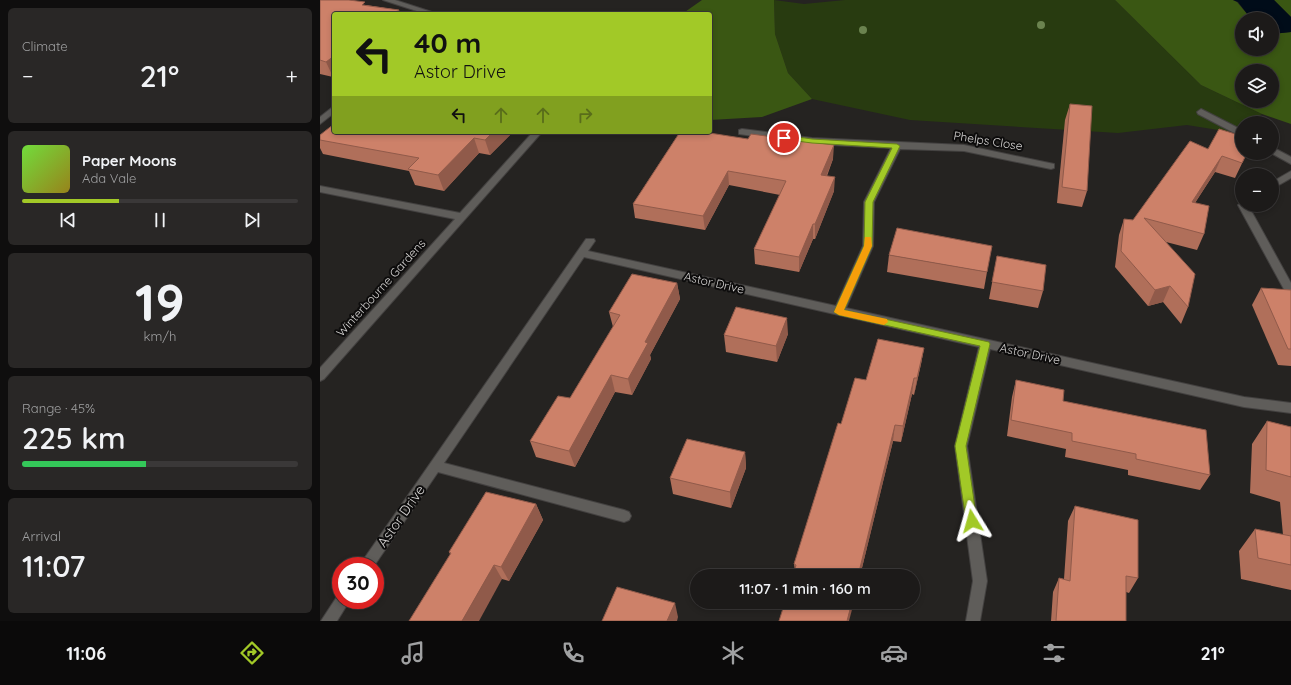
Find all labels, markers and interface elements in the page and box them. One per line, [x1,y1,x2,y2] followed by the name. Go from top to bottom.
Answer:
[1235,12,1279,212] map controls
[1235,12,1279,56] button: sound
[414,25,481,60] text: 40 m
[348,28,400,80] icon: left
[22,38,68,54] text: Climate
[140,57,179,95] text: 21°
[414,60,506,83] text: Astor Drive
[22,62,33,90] text: −
[286,62,298,90] text: +
[1235,64,1279,108] button: layers
[448,104,470,126] icon: left
[490,104,512,126] icon: ahead
[532,104,554,126] icon: ahead
[574,104,596,126] icon: right
[1235,116,1279,160] button: +
[767,121,801,155] pin
[773,127,795,149] icon: arrive
[952,128,1024,153] street label: Phelps Close
[82,151,177,170] text: Paper Moons
[1235,168,1279,212] button: −
[82,170,136,186] text: Ada Vale
[57,209,79,231] icon: previous
[149,209,171,231] icon: pause
[241,209,263,231] icon: next
[333,235,429,340] street label: Winterbourne Gardens
[682,268,746,297] street label: Astor Drive
[135,269,185,334] text: 19
[144,328,176,344] text: km/h
[998,340,1062,367] street label: Astor Drive
[22,400,95,416] text: Range · 45%
[22,419,125,457] text: 225 km
[373,481,429,551] street label: Astor Drive
[951,500,993,542] position arrow
[22,528,61,544] text: Arrival
[22,547,85,585] text: 11:07
[332,557,384,609] speed limit sign: 30
[739,579,871,598] text: 11:07 · 1 min · 160 m
[238,639,266,667] icon: directions
[399,639,427,667] icon: music
[559,639,587,667] icon: phone
[719,639,747,667] icon: climate
[880,639,908,667] icon: car
[1040,639,1068,667] icon: filters
[66,642,106,665] text: 11:06
[1200,642,1225,665] text: 21°

